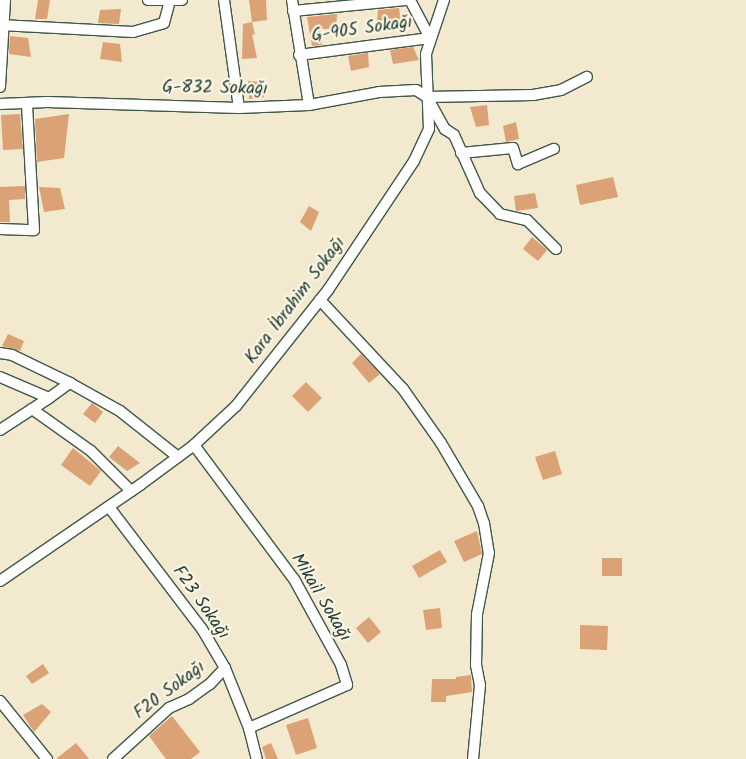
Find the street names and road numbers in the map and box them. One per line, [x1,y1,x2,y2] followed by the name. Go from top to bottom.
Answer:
[310,12,414,48] street label: G-905 Sokağı
[162,77,268,101] street label: G-832 Sokağı
[241,233,351,369] street label: Kara İbrahim Sokağı
[285,550,355,646] street label: Mikail Sokağı
[167,562,233,644] street label: F23 Sokağı
[130,657,210,725] street label: F20 Sokağı

